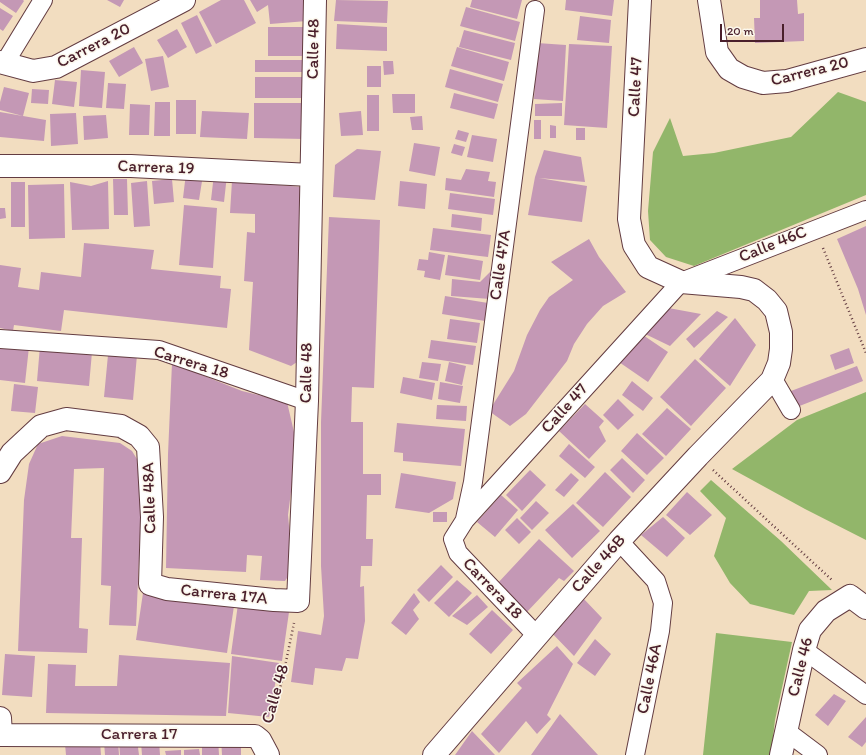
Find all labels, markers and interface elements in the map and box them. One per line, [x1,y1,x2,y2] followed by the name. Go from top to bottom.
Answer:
[722,16,786,42] scale bar
[303,18,325,80] street label: Calle 48
[54,19,134,73] street label: Carrera 20
[727,24,754,38] text: 20 m
[769,52,851,92] street label: Carrera 20
[624,57,648,117] street label: Calle 47
[117,156,195,180] street label: Carrera 19
[736,222,810,268] street label: Calle 46C
[486,229,516,301] street label: Calle 47A
[151,342,231,384] street label: Carrera 18
[296,342,318,404] street label: Calle 48
[537,380,593,438] street label: Calle 47
[139,462,161,534] street label: Calle 48A
[567,531,631,597] street label: Calle 46B
[458,554,526,624] street label: Carrera 18
[179,580,269,610] street label: Carrera 17A
[784,635,818,699] street label: Calle 46
[633,642,667,716] street label: Calle 46A
[258,662,294,726] street label: Calle 48
[101,725,177,745] street label: Carrera 17

